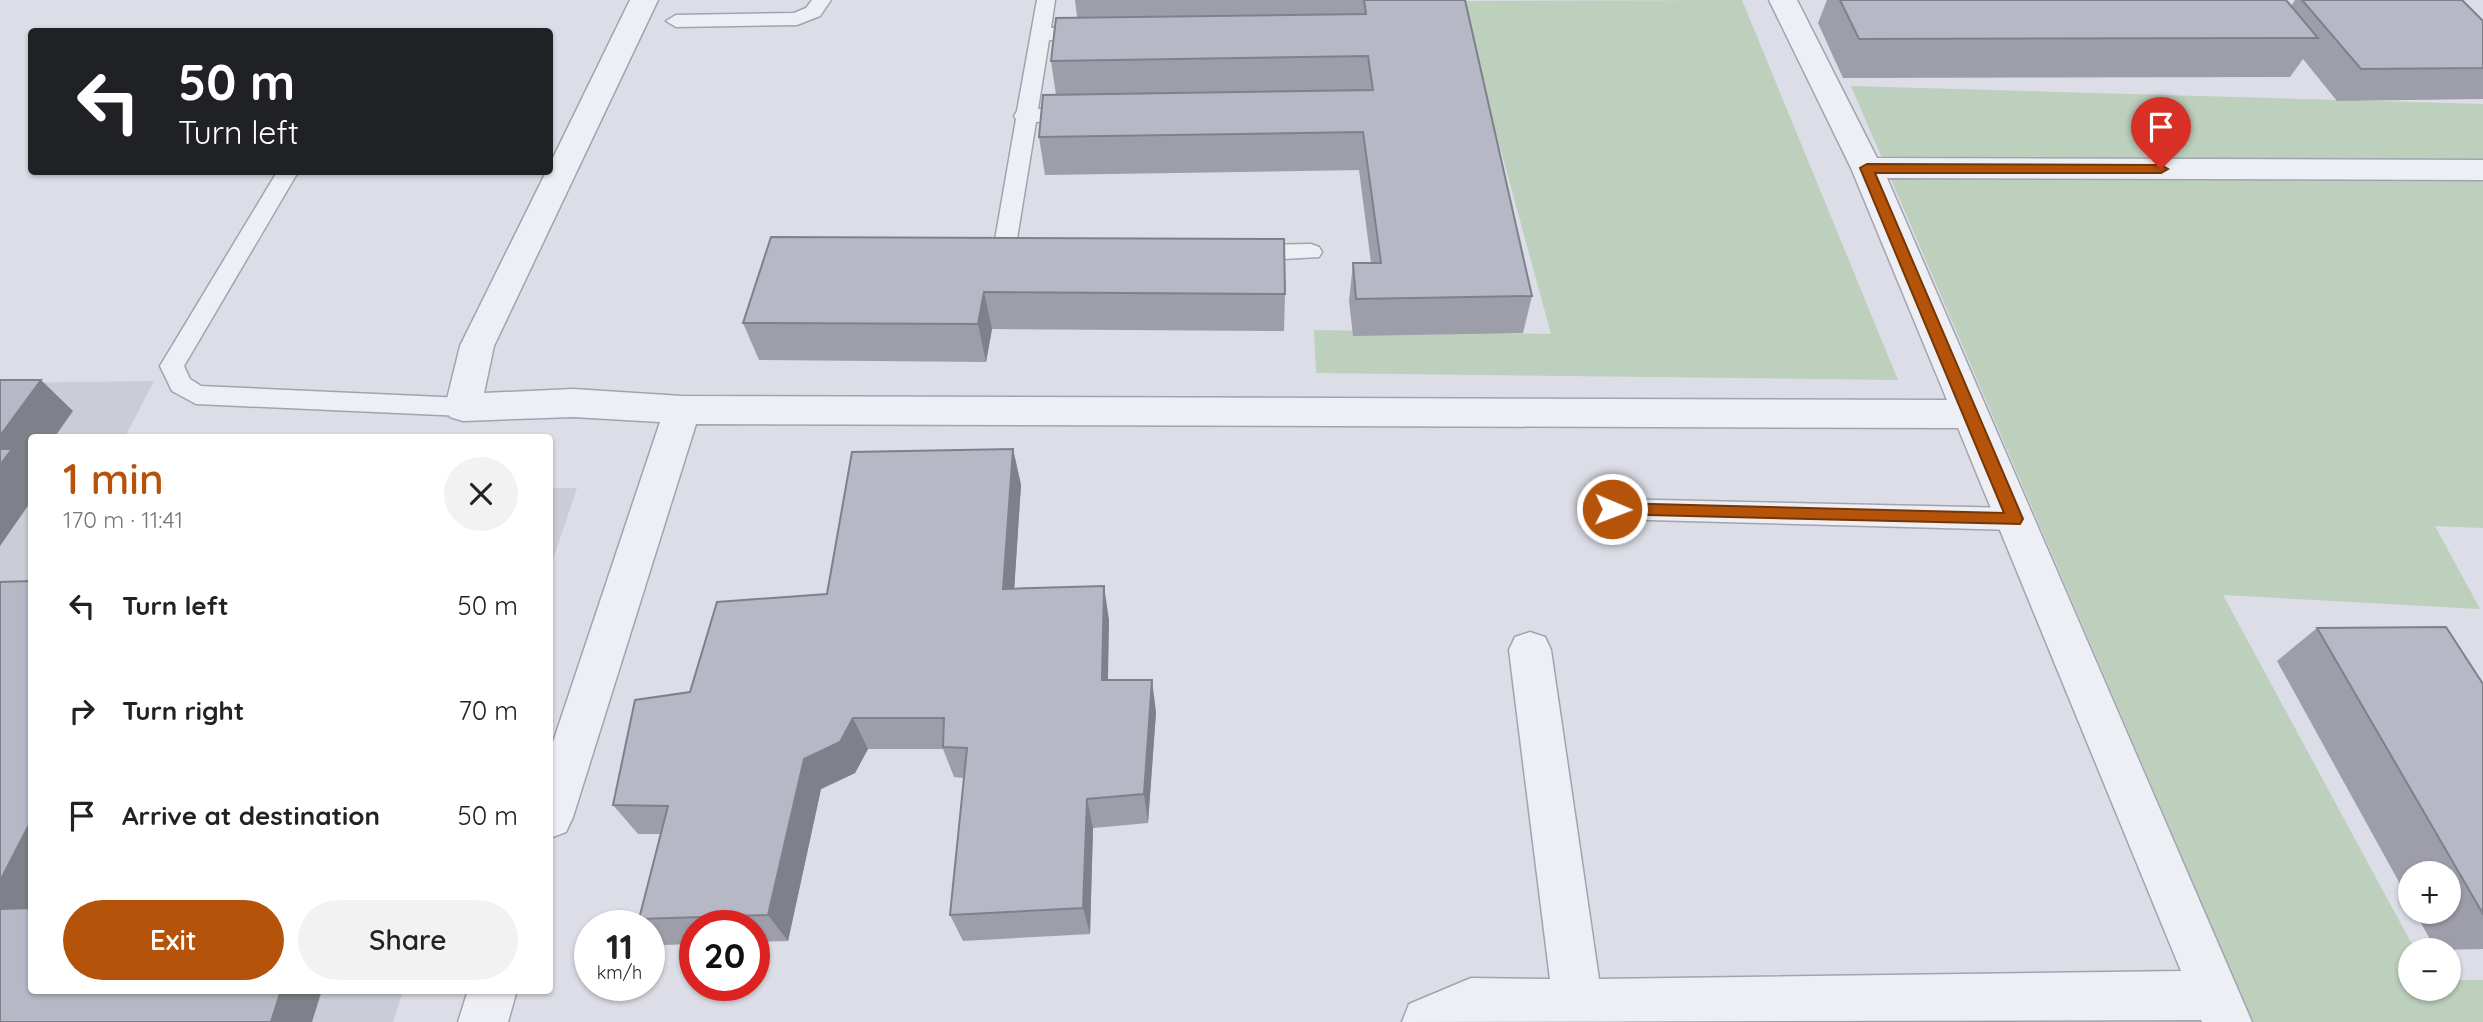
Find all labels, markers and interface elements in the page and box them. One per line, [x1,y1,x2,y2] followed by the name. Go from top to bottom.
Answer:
[178,51,295,112] text: 50 m
[63,56,154,147] icon: left
[2131,97,2191,169] pin
[2142,108,2180,146] icon: arrive
[178,112,299,152] text: Turn left
[63,452,164,505] text: 1 min
[444,457,518,531] button: close
[1575,472,1649,546] position arrow
[63,505,183,534] text: 170 m · 11:41
[63,587,101,625] icon: left
[122,589,229,622] text: Turn left
[458,589,518,622] text: 50 m
[63,692,101,730] icon: right
[122,694,244,727] text: Turn right
[458,694,518,727] text: 70 m
[63,797,101,835] icon: arrive
[122,799,380,832] text: Arrive at destination
[458,799,518,832] text: 50 m
[2398,861,2461,1001] map controls
[2398,861,2461,924] button: +
[63,900,284,980] button: Exit
[298,900,518,980] button: Share
[679,910,770,1001] speed limit sign: 20
[606,924,633,968] text: 11
[2398,938,2461,1001] button: −
[597,961,642,984] text: km/h

